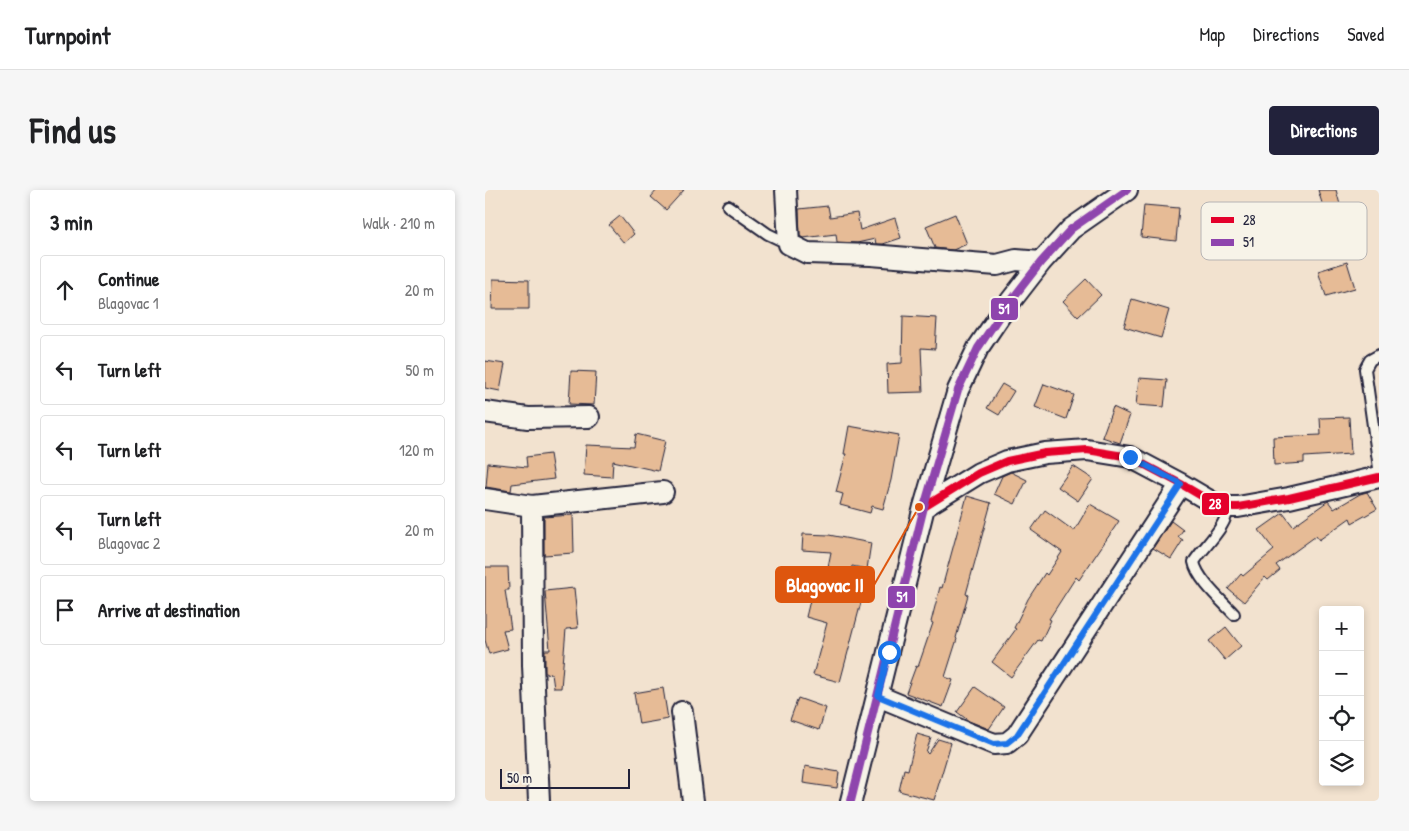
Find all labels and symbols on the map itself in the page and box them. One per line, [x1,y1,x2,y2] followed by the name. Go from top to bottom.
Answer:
[1201,202,1367,260] legend
[1243,210,1256,229] text: 28
[1243,232,1254,251] text: 51
[990,297,1019,321] line badge: 51
[998,299,1010,318] text: 51
[1119,446,1142,469] route end
[1201,492,1230,516] line badge: 28
[1209,494,1221,513] text: 28
[776,567,874,602] callout: Blagovac II
[786,571,864,599] text: Blagovac II
[887,585,916,609] line badge: 51
[896,587,908,606] text: 51
[878,641,901,664] route start
[500,766,630,789] scale bar

